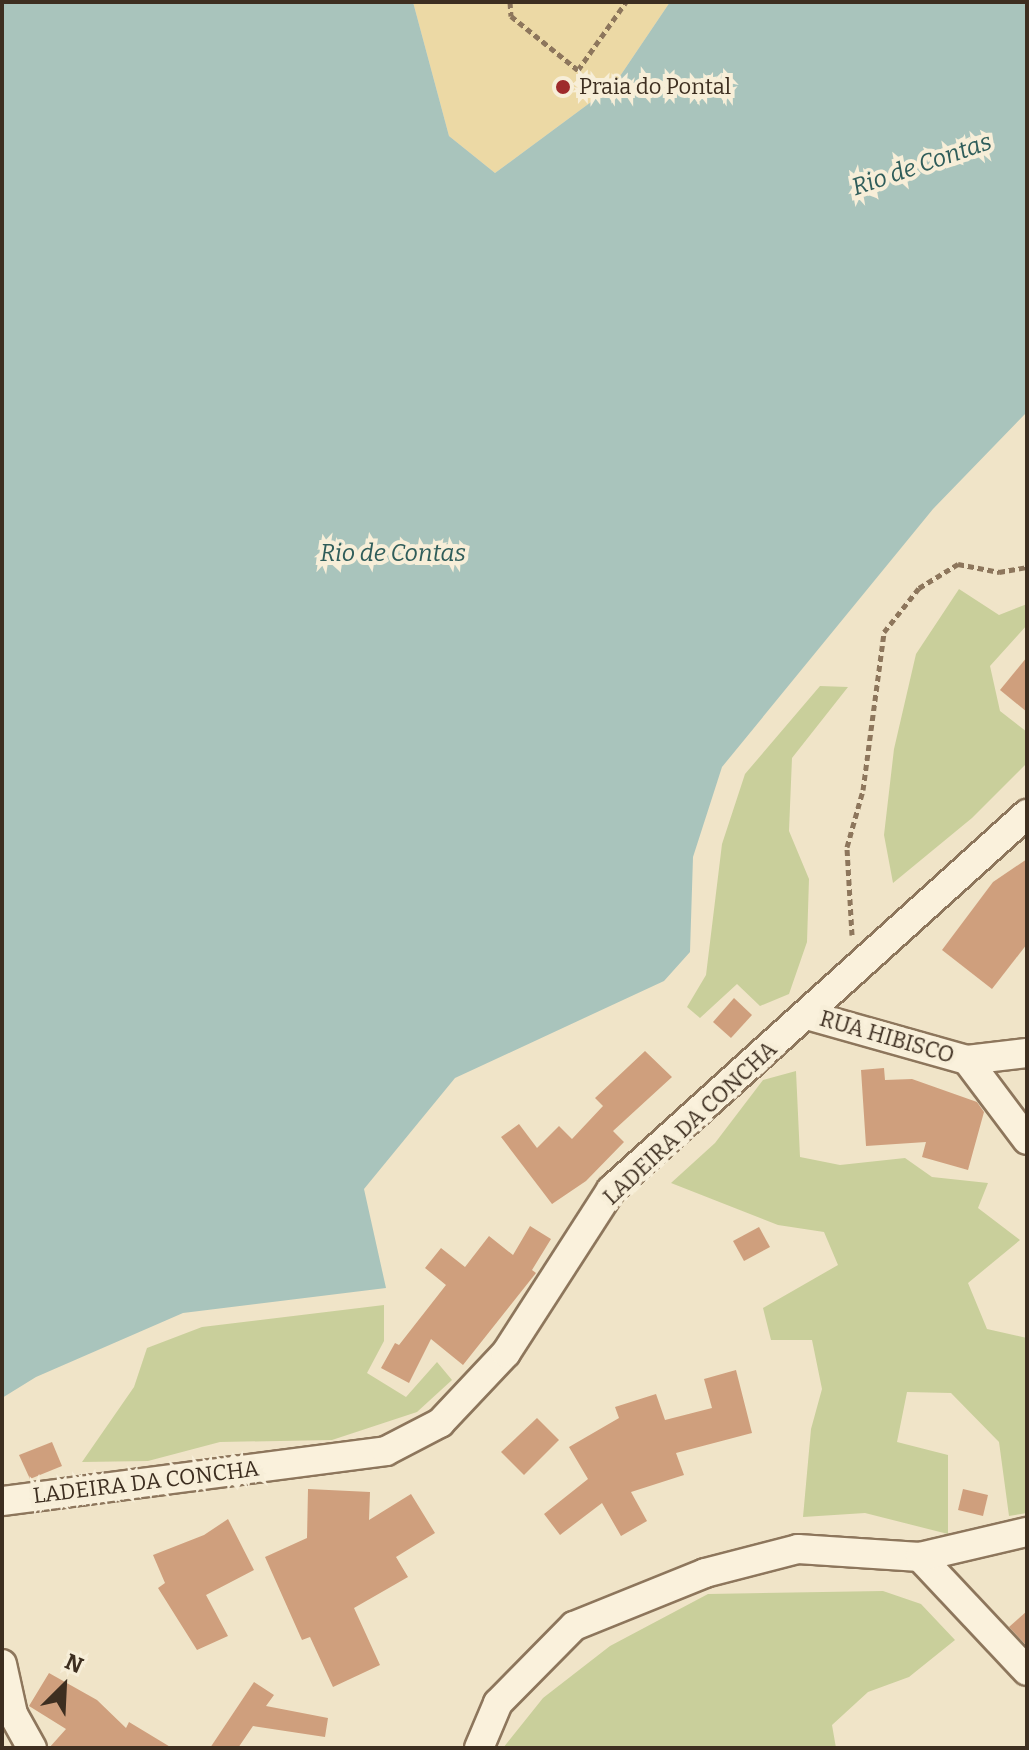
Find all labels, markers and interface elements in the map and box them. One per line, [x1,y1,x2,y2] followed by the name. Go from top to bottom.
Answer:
[579,74,731,100] place label: Praia do Pontal
[554,78,572,96] marker: Praia do Pontal
[848,128,996,202] water label: Rio de Contas
[320,540,466,568] water label: Rio de Contas
[817,1005,957,1069] street label: RUA HIBISCO
[598,1036,782,1210] street label: LADEIRA DA CONCHA
[32,1455,260,1509] street label: LADEIRA DA CONCHA
[24,1646,104,1726] north arrow
[61,1648,87,1679] text: N

